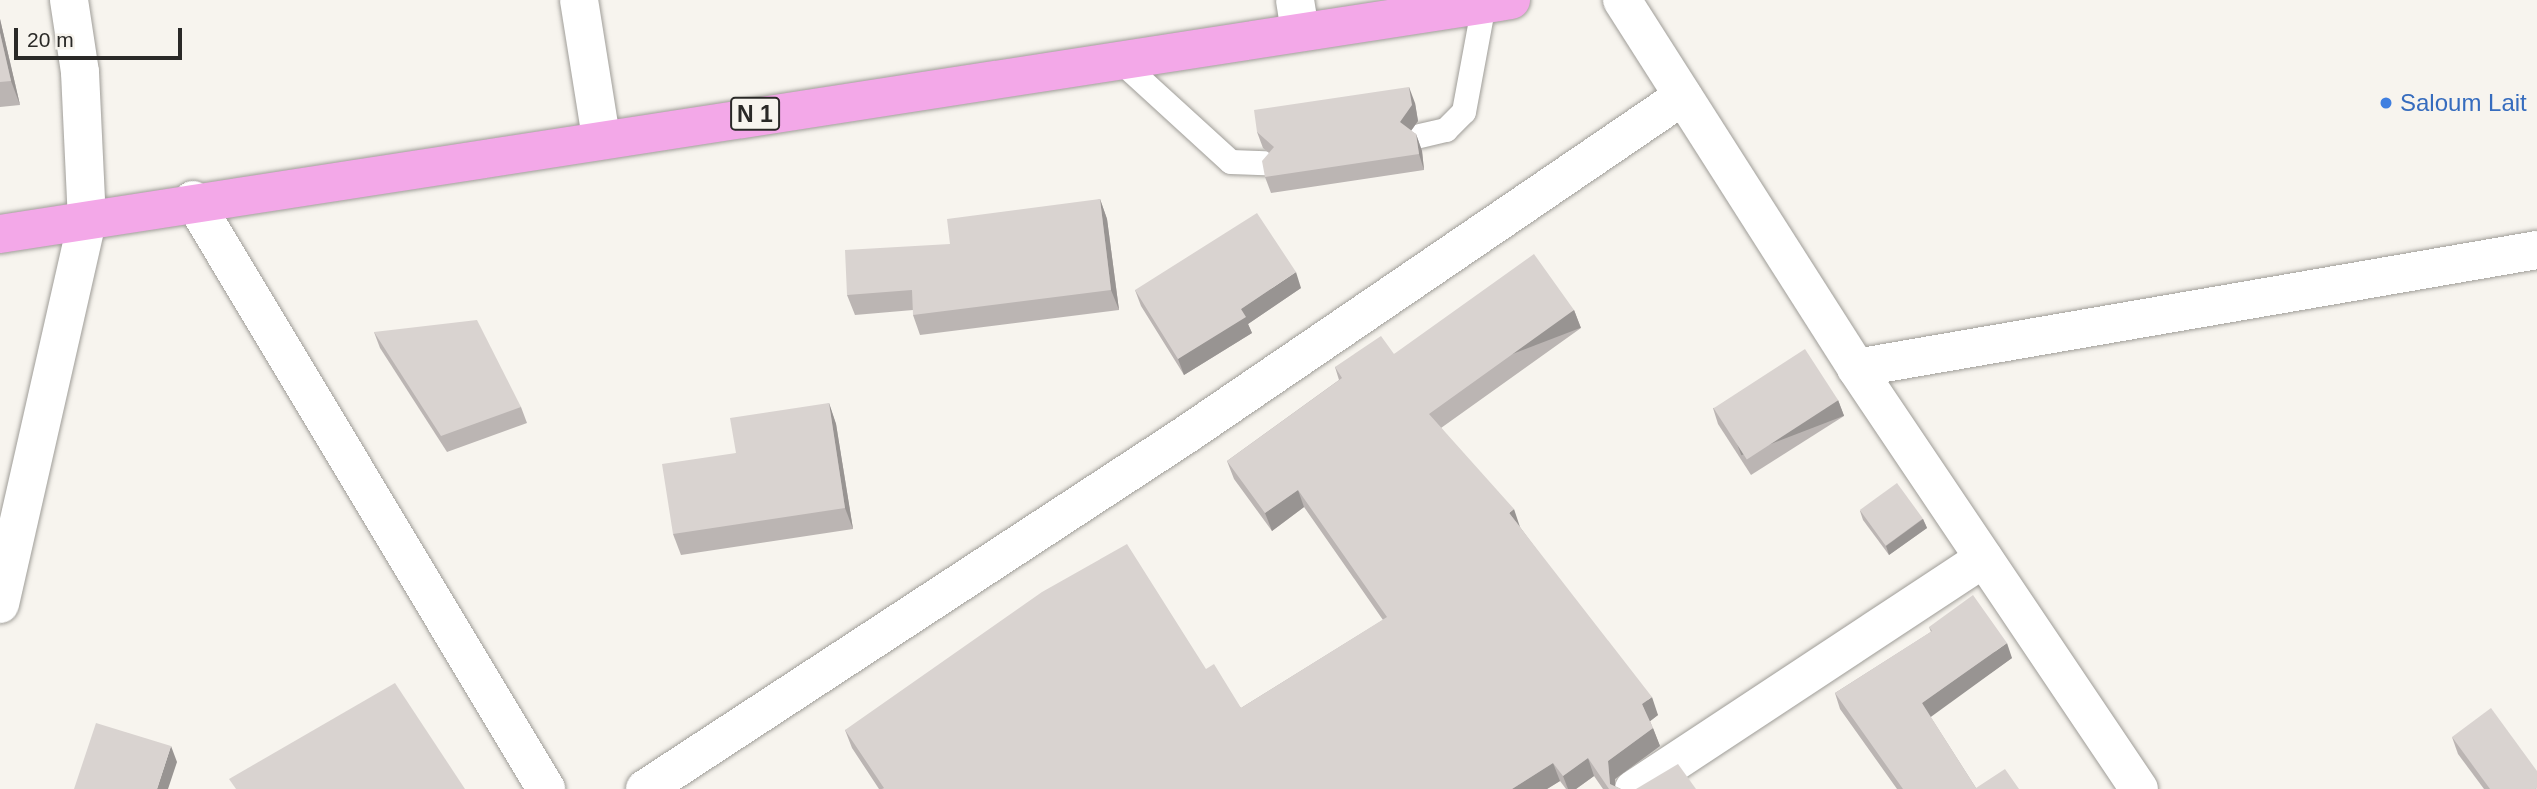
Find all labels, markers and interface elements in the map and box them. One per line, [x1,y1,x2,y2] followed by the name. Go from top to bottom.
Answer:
[18,14,186,58] scale bar
[27,28,74,51] text: 20 m
[2400,89,2527,117] place label: Saloum Lait
[729,94,781,134] road number: N 1
[2378,95,2394,111] marker: Saloum Lait

